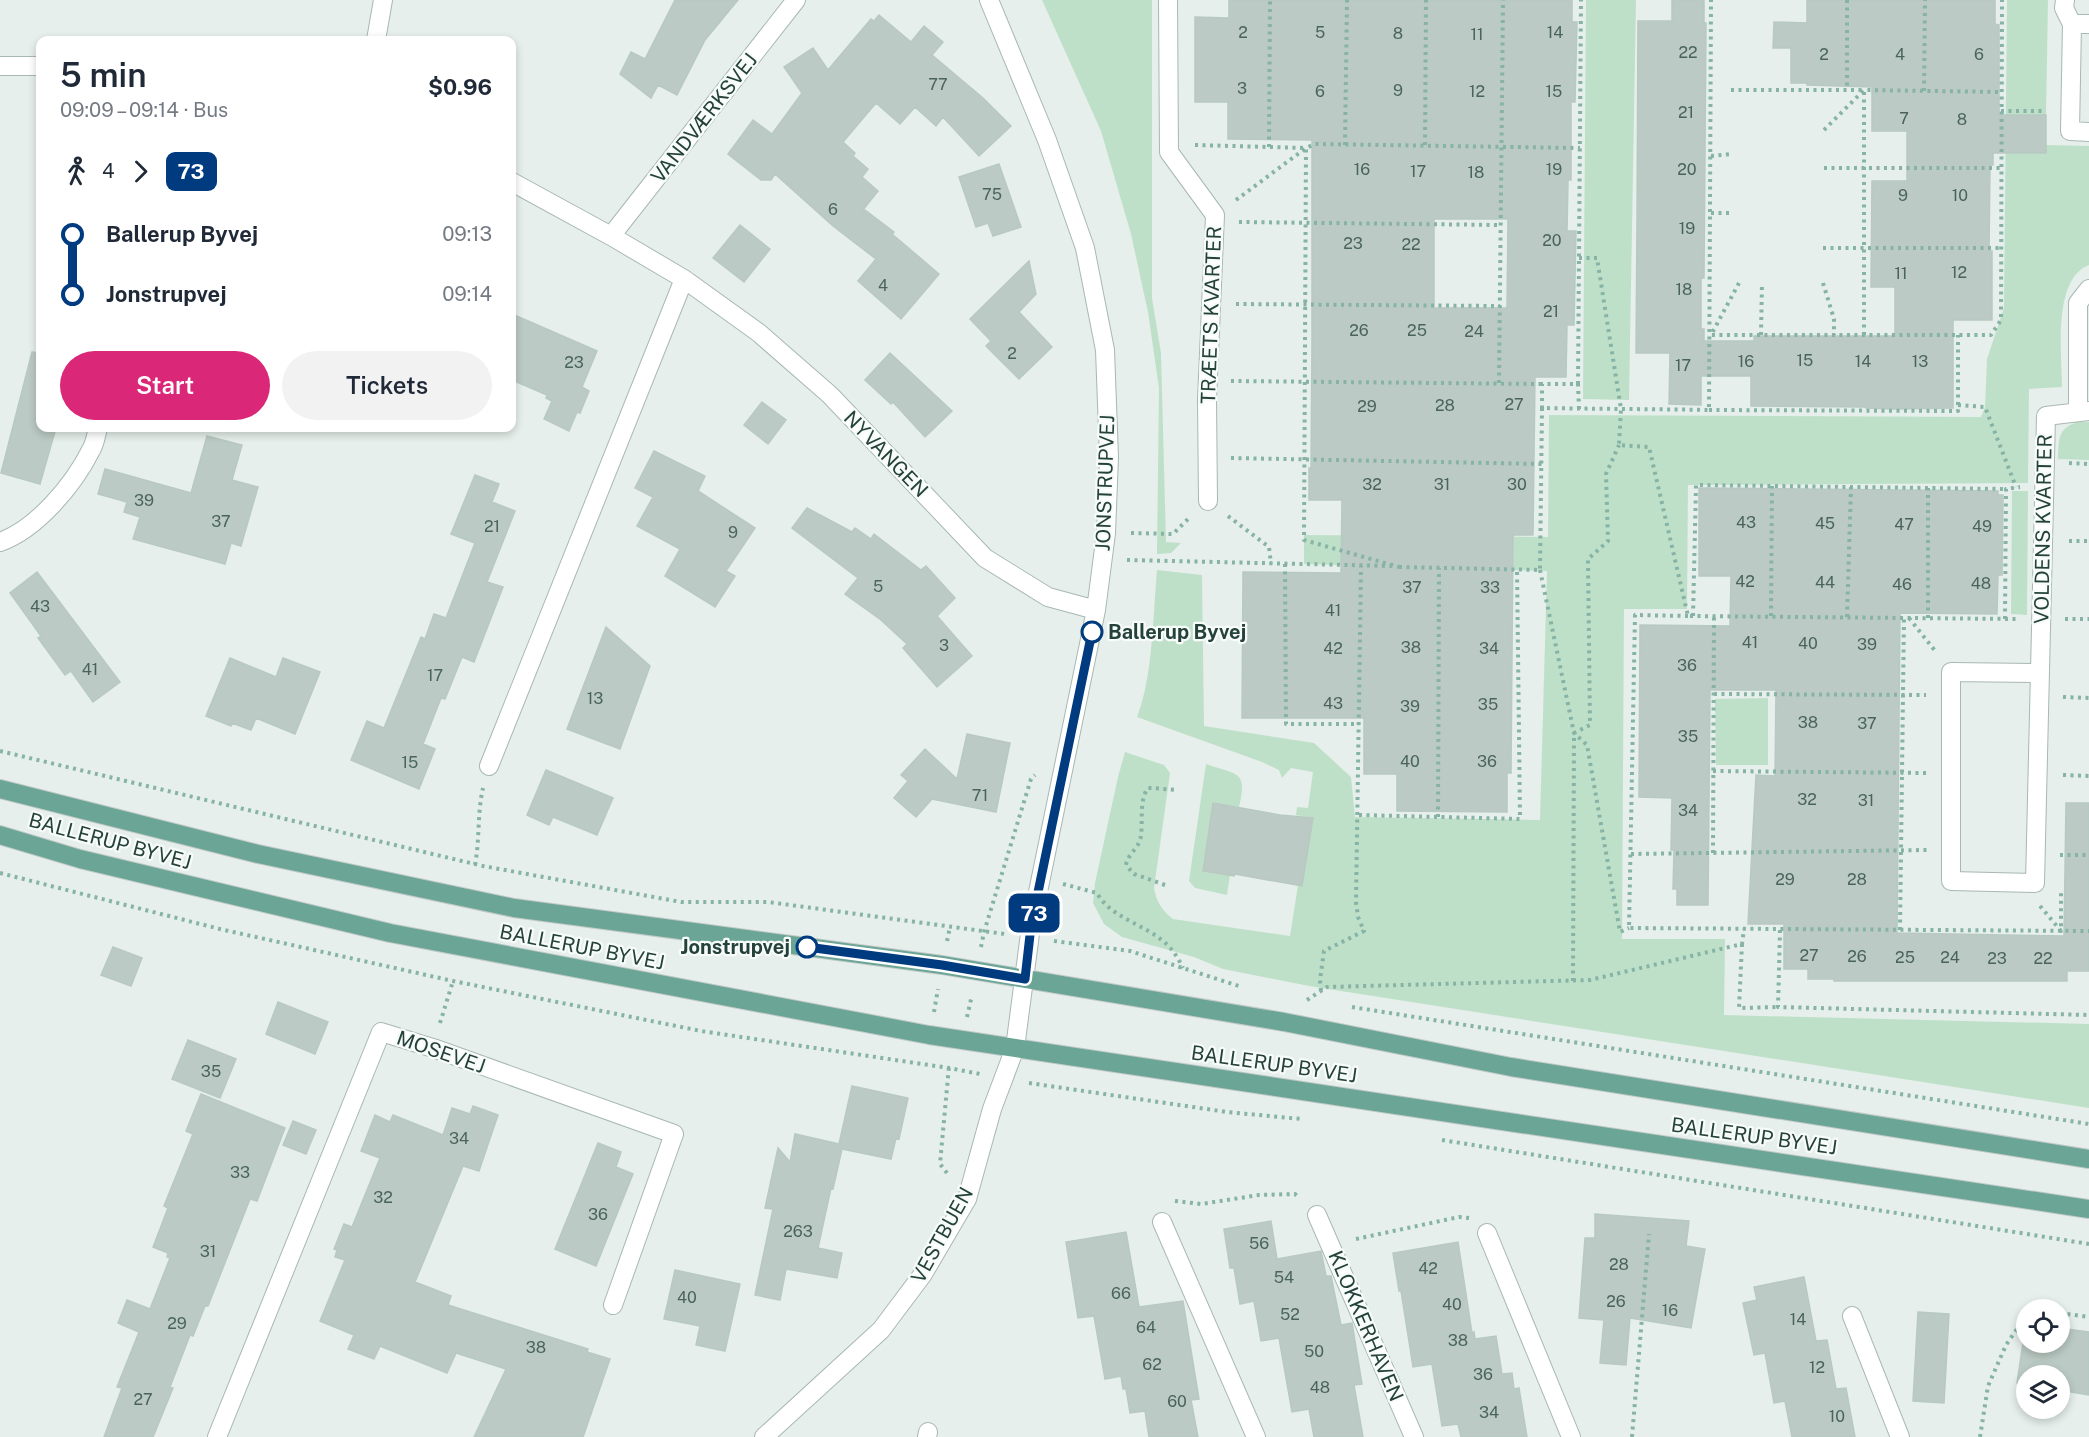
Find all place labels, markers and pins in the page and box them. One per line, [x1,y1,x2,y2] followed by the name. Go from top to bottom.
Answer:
[1108,620,1246,644] place label: Ballerup Byvej
[1081,621,1103,643] marker: Ballerup Byvej
[680,935,790,959] place label: Jonstrupvej
[796,936,818,958] marker: Jonstrupvej

